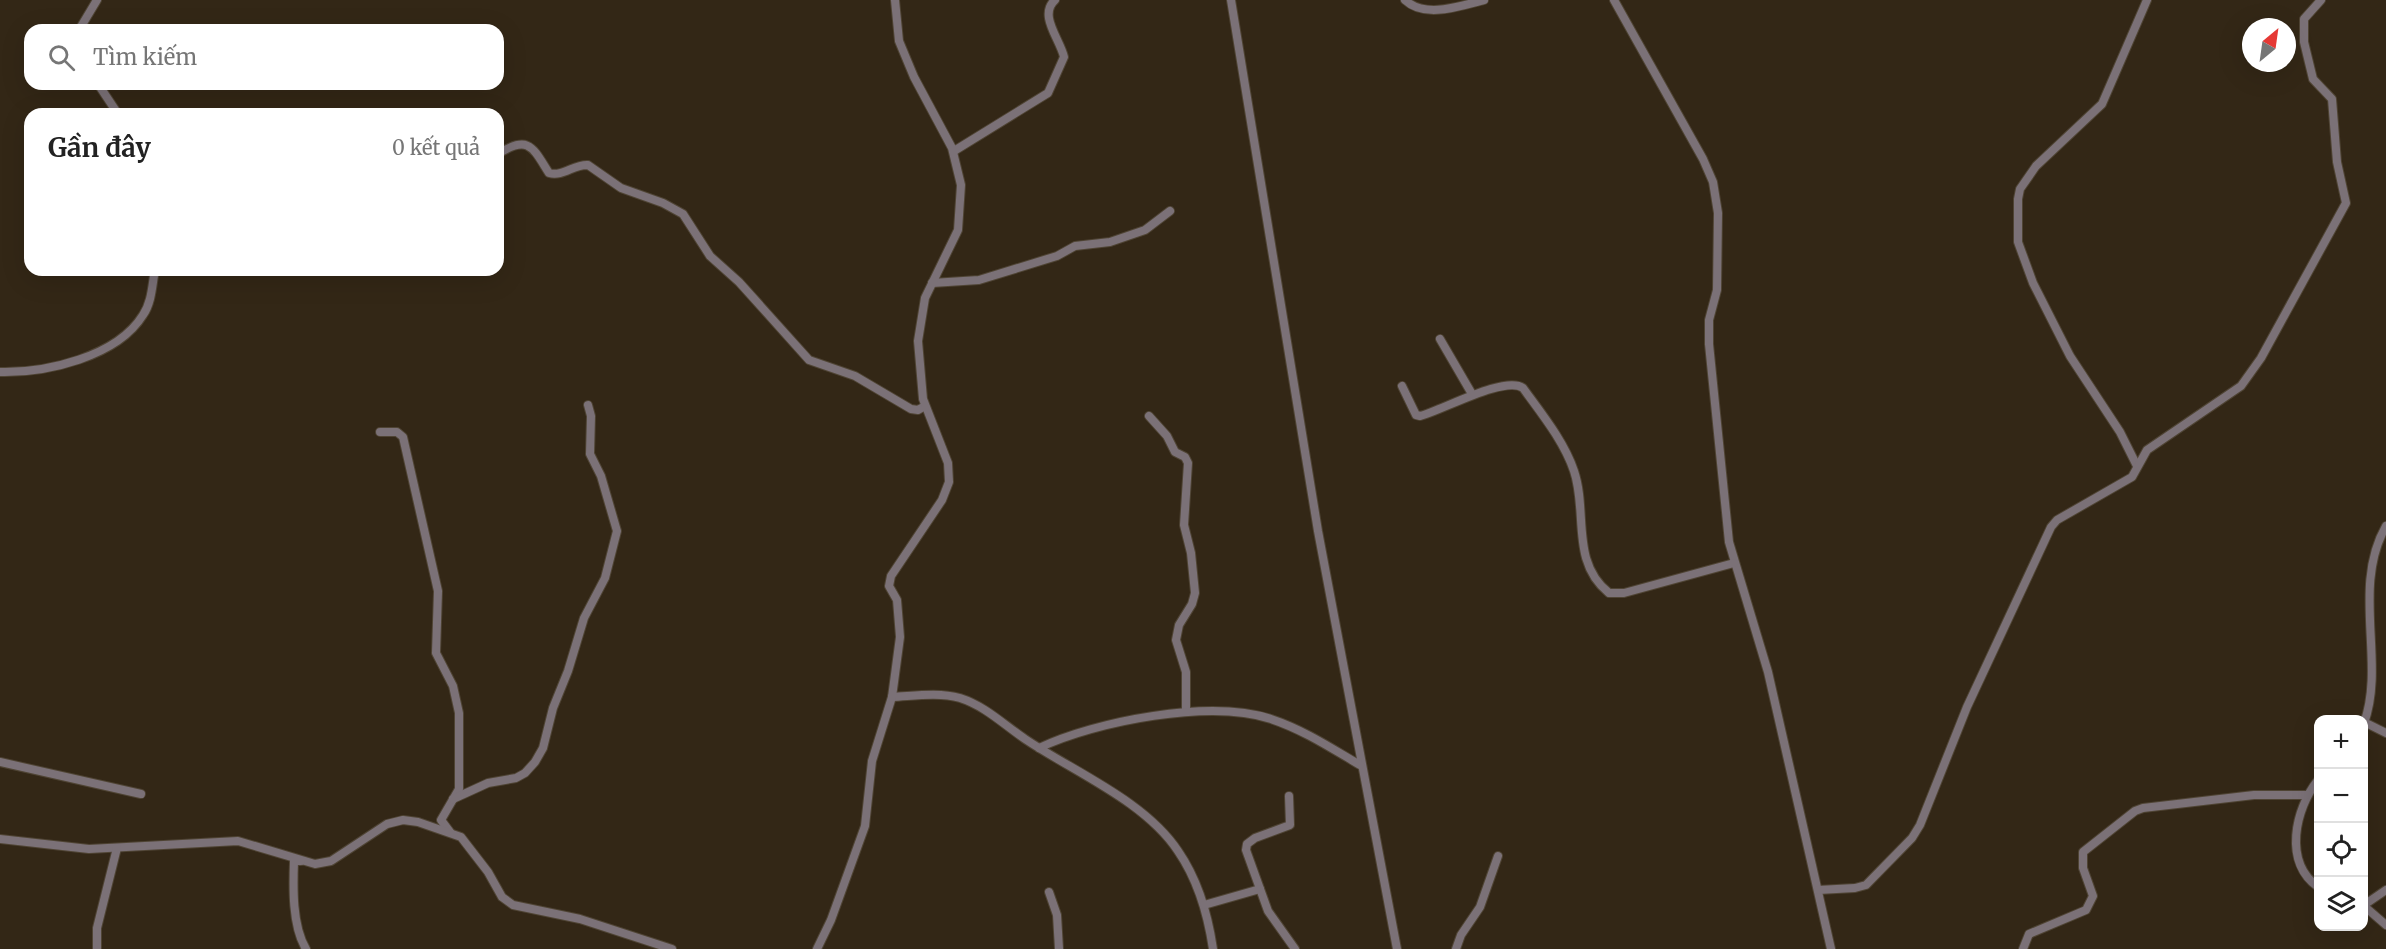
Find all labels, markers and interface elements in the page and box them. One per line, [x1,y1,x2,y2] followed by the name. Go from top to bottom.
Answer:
[2242,18,2296,72] north arrow
[24,24,504,90] search box
[45,41,78,74] icon: search
[93,43,197,71] text: Tìm kiếm
[48,131,151,164] text: Gần đây
[392,135,480,160] text: 0 kết quả
[2314,715,2368,931] map controls
[2314,715,2368,769] button: +
[2314,769,2368,823] button: −
[2314,823,2368,877] button: locate
[2314,877,2368,931] button: layers

